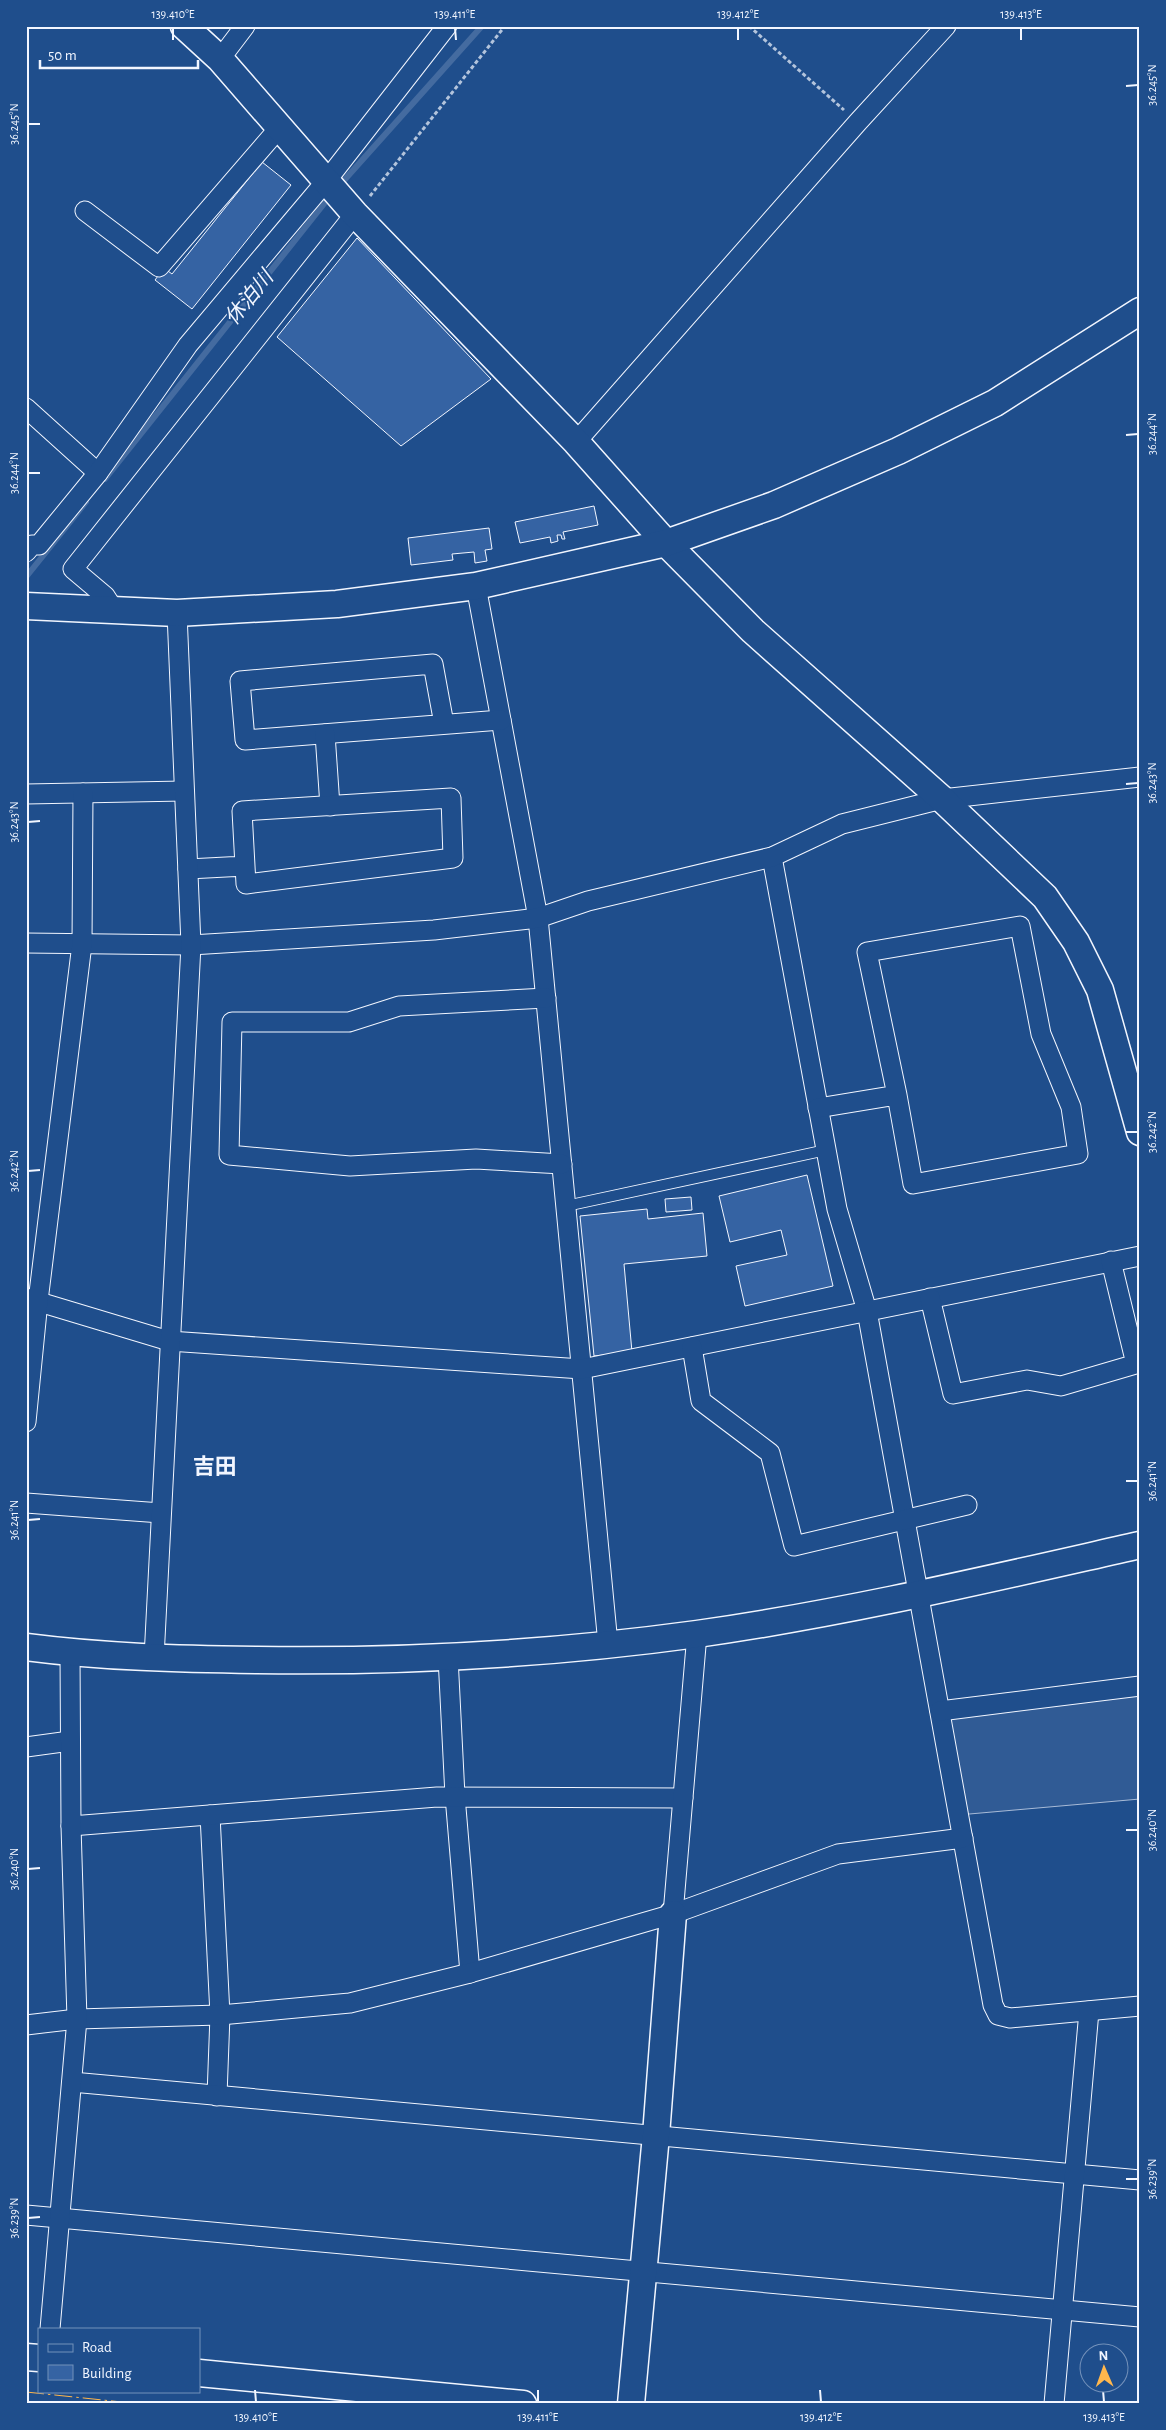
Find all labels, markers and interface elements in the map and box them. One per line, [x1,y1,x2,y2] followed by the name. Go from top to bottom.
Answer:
[152,8,195,20] text: 139.410°E
[435,8,476,20] text: 139.411°E
[717,8,759,20] text: 139.412°E
[1000,8,1042,20] text: 139.413°E
[40,38,198,70] scale bar
[48,48,77,63] text: 50 m
[1146,64,1158,106] text: 36.245°N
[8,103,20,145] text: 36.245°N
[220,265,278,329] water label: 休泊川
[1146,413,1158,455] text: 36.244°N
[8,452,20,494] text: 36.244°N
[1146,762,1158,804] text: 36.243°N
[8,801,20,843] text: 36.243°N
[1146,1111,1158,1153] text: 36.242°N
[8,1150,20,1192] text: 36.242°N
[193,1455,237,1478] district label: 吉田
[1146,1461,1158,1501] text: 36.241°N
[8,1500,20,1540] text: 36.241°N
[1146,1809,1158,1851] text: 36.240°N
[8,1848,20,1890] text: 36.240°N
[1146,2158,1158,2200] text: 36.239°N
[8,2197,20,2239] text: 36.239°N
[38,2328,200,2392] legend
[82,2340,112,2355] text: Road
[1078,2342,1128,2392] north arrow
[1098,2349,1109,2363] text: N
[82,2366,132,2381] text: Building
[235,2411,278,2423] text: 139.410°E
[518,2411,559,2423] text: 139.411°E
[800,2411,842,2423] text: 139.412°E
[1083,2411,1125,2423] text: 139.413°E

